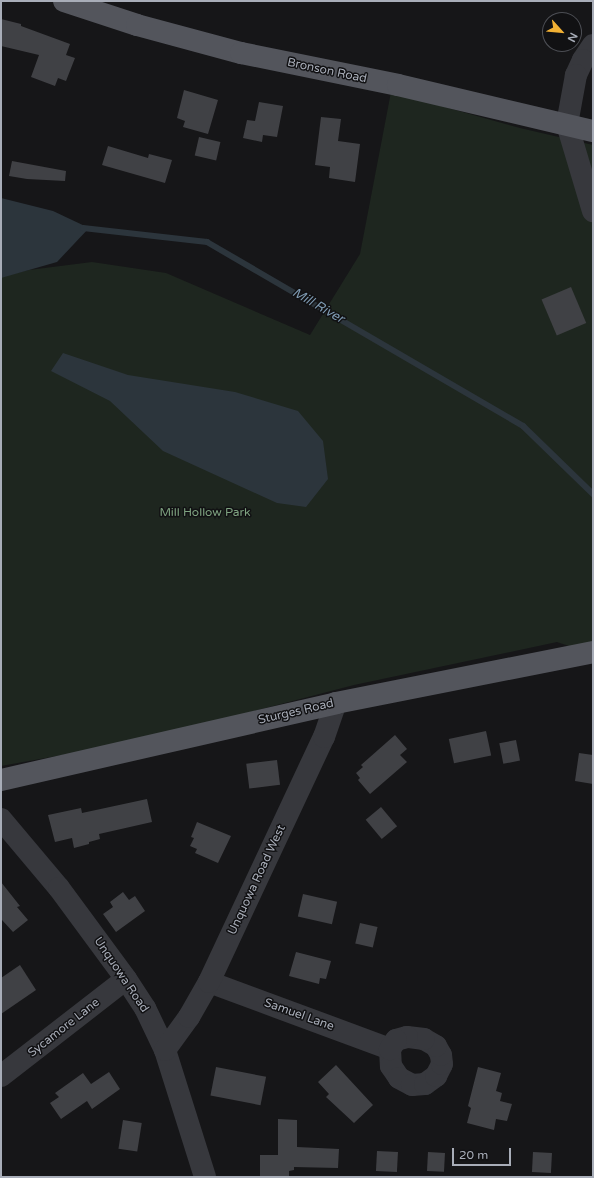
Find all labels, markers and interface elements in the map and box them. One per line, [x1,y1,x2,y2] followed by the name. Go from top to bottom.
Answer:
[542,12,582,52] north arrow
[564,30,580,44] text: N
[286,56,368,86] street label: Bronson Road
[289,285,347,327] water label: Mill River
[159,506,251,520] park label: Mill Hollow Park
[257,696,335,728] street label: Sturges Road
[225,823,289,937] street label: Unquowa Road West
[91,935,151,1015] street label: Unquowa Road
[25,996,103,1060] street label: Sycamore Lane
[262,996,336,1034] street label: Samuel Lane
[454,1140,513,1166] scale bar
[459,1148,488,1162] text: 20 m

